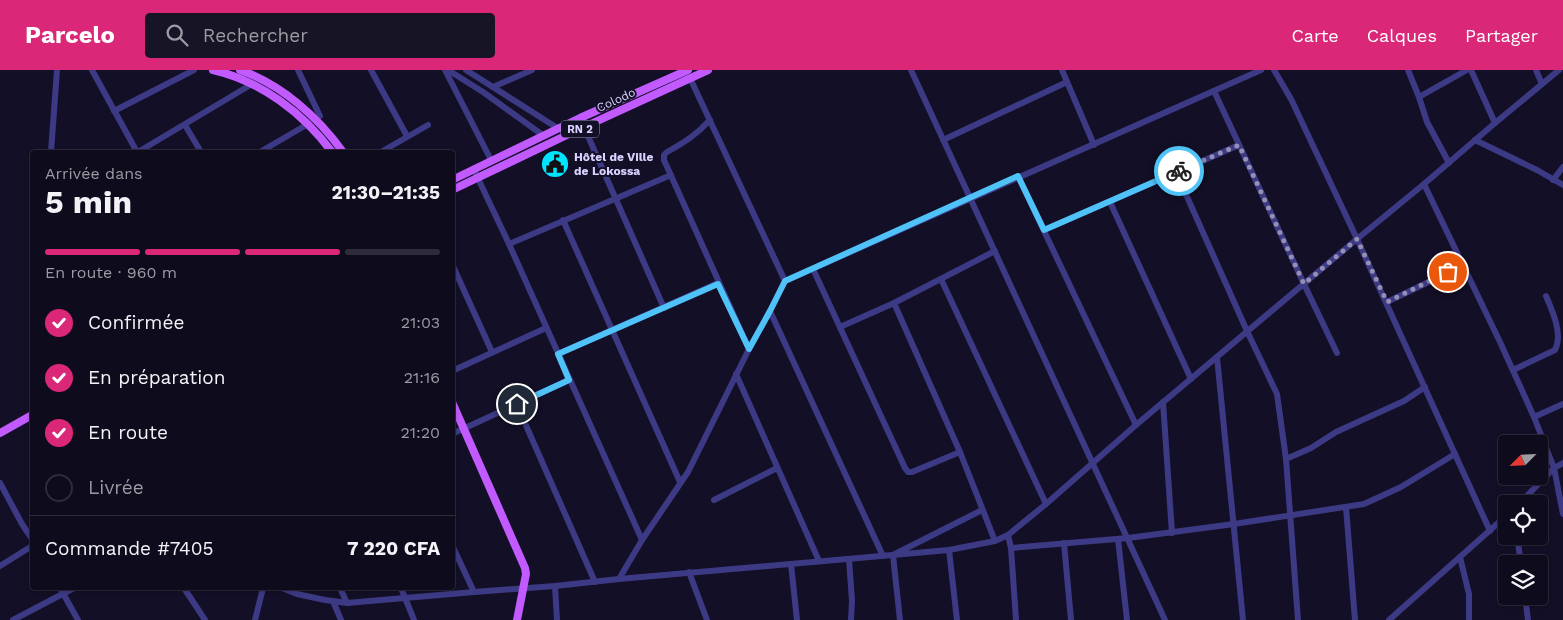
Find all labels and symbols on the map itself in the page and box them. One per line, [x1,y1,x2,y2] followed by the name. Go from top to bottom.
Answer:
[594,85,638,115] street label: Colodo
[561,121,599,138] road number: RN 2
[1154,146,1204,196] courier
[540,149,570,179] public building icon: Hôtel de Ville de Lokossa
[574,150,653,178] place label: Hôtel de Ville de Lokossa
[1427,251,1469,293] pin
[496,383,538,425] pin
[1498,435,1548,485] north arrow

